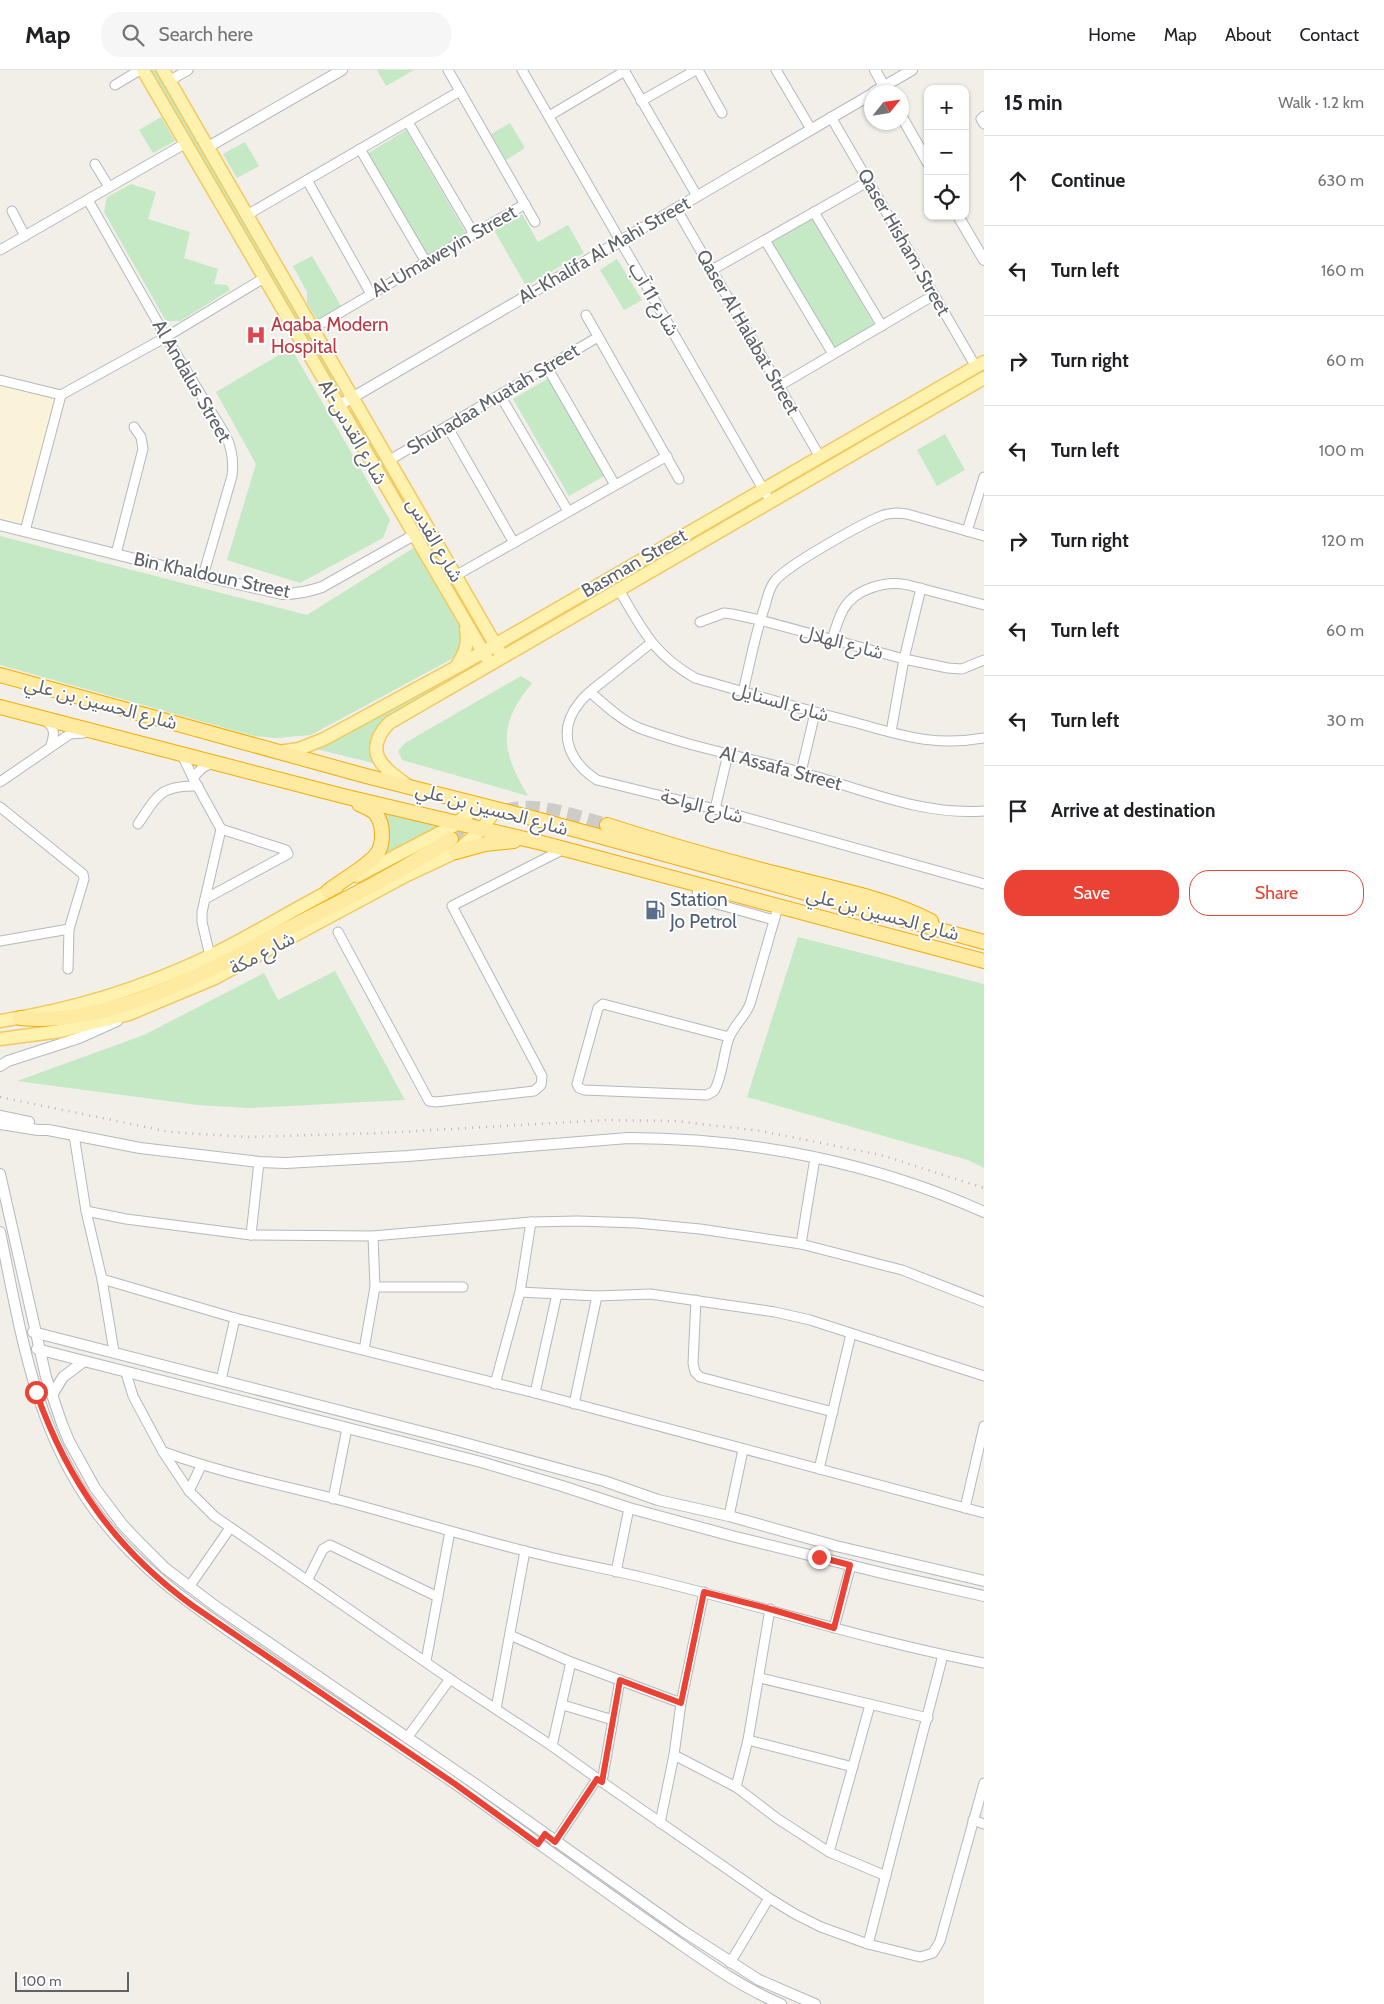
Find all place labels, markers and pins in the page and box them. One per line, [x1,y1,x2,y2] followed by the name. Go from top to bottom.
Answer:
[271,313,389,358] place label: Aqaba Modern Hospital
[245,324,267,346] hospital icon: Aqaba Modern Hospital
[669,888,737,933] place label: Station Jo Petrol
[644,899,666,921] fuel station icon: Station Jo Petrol

